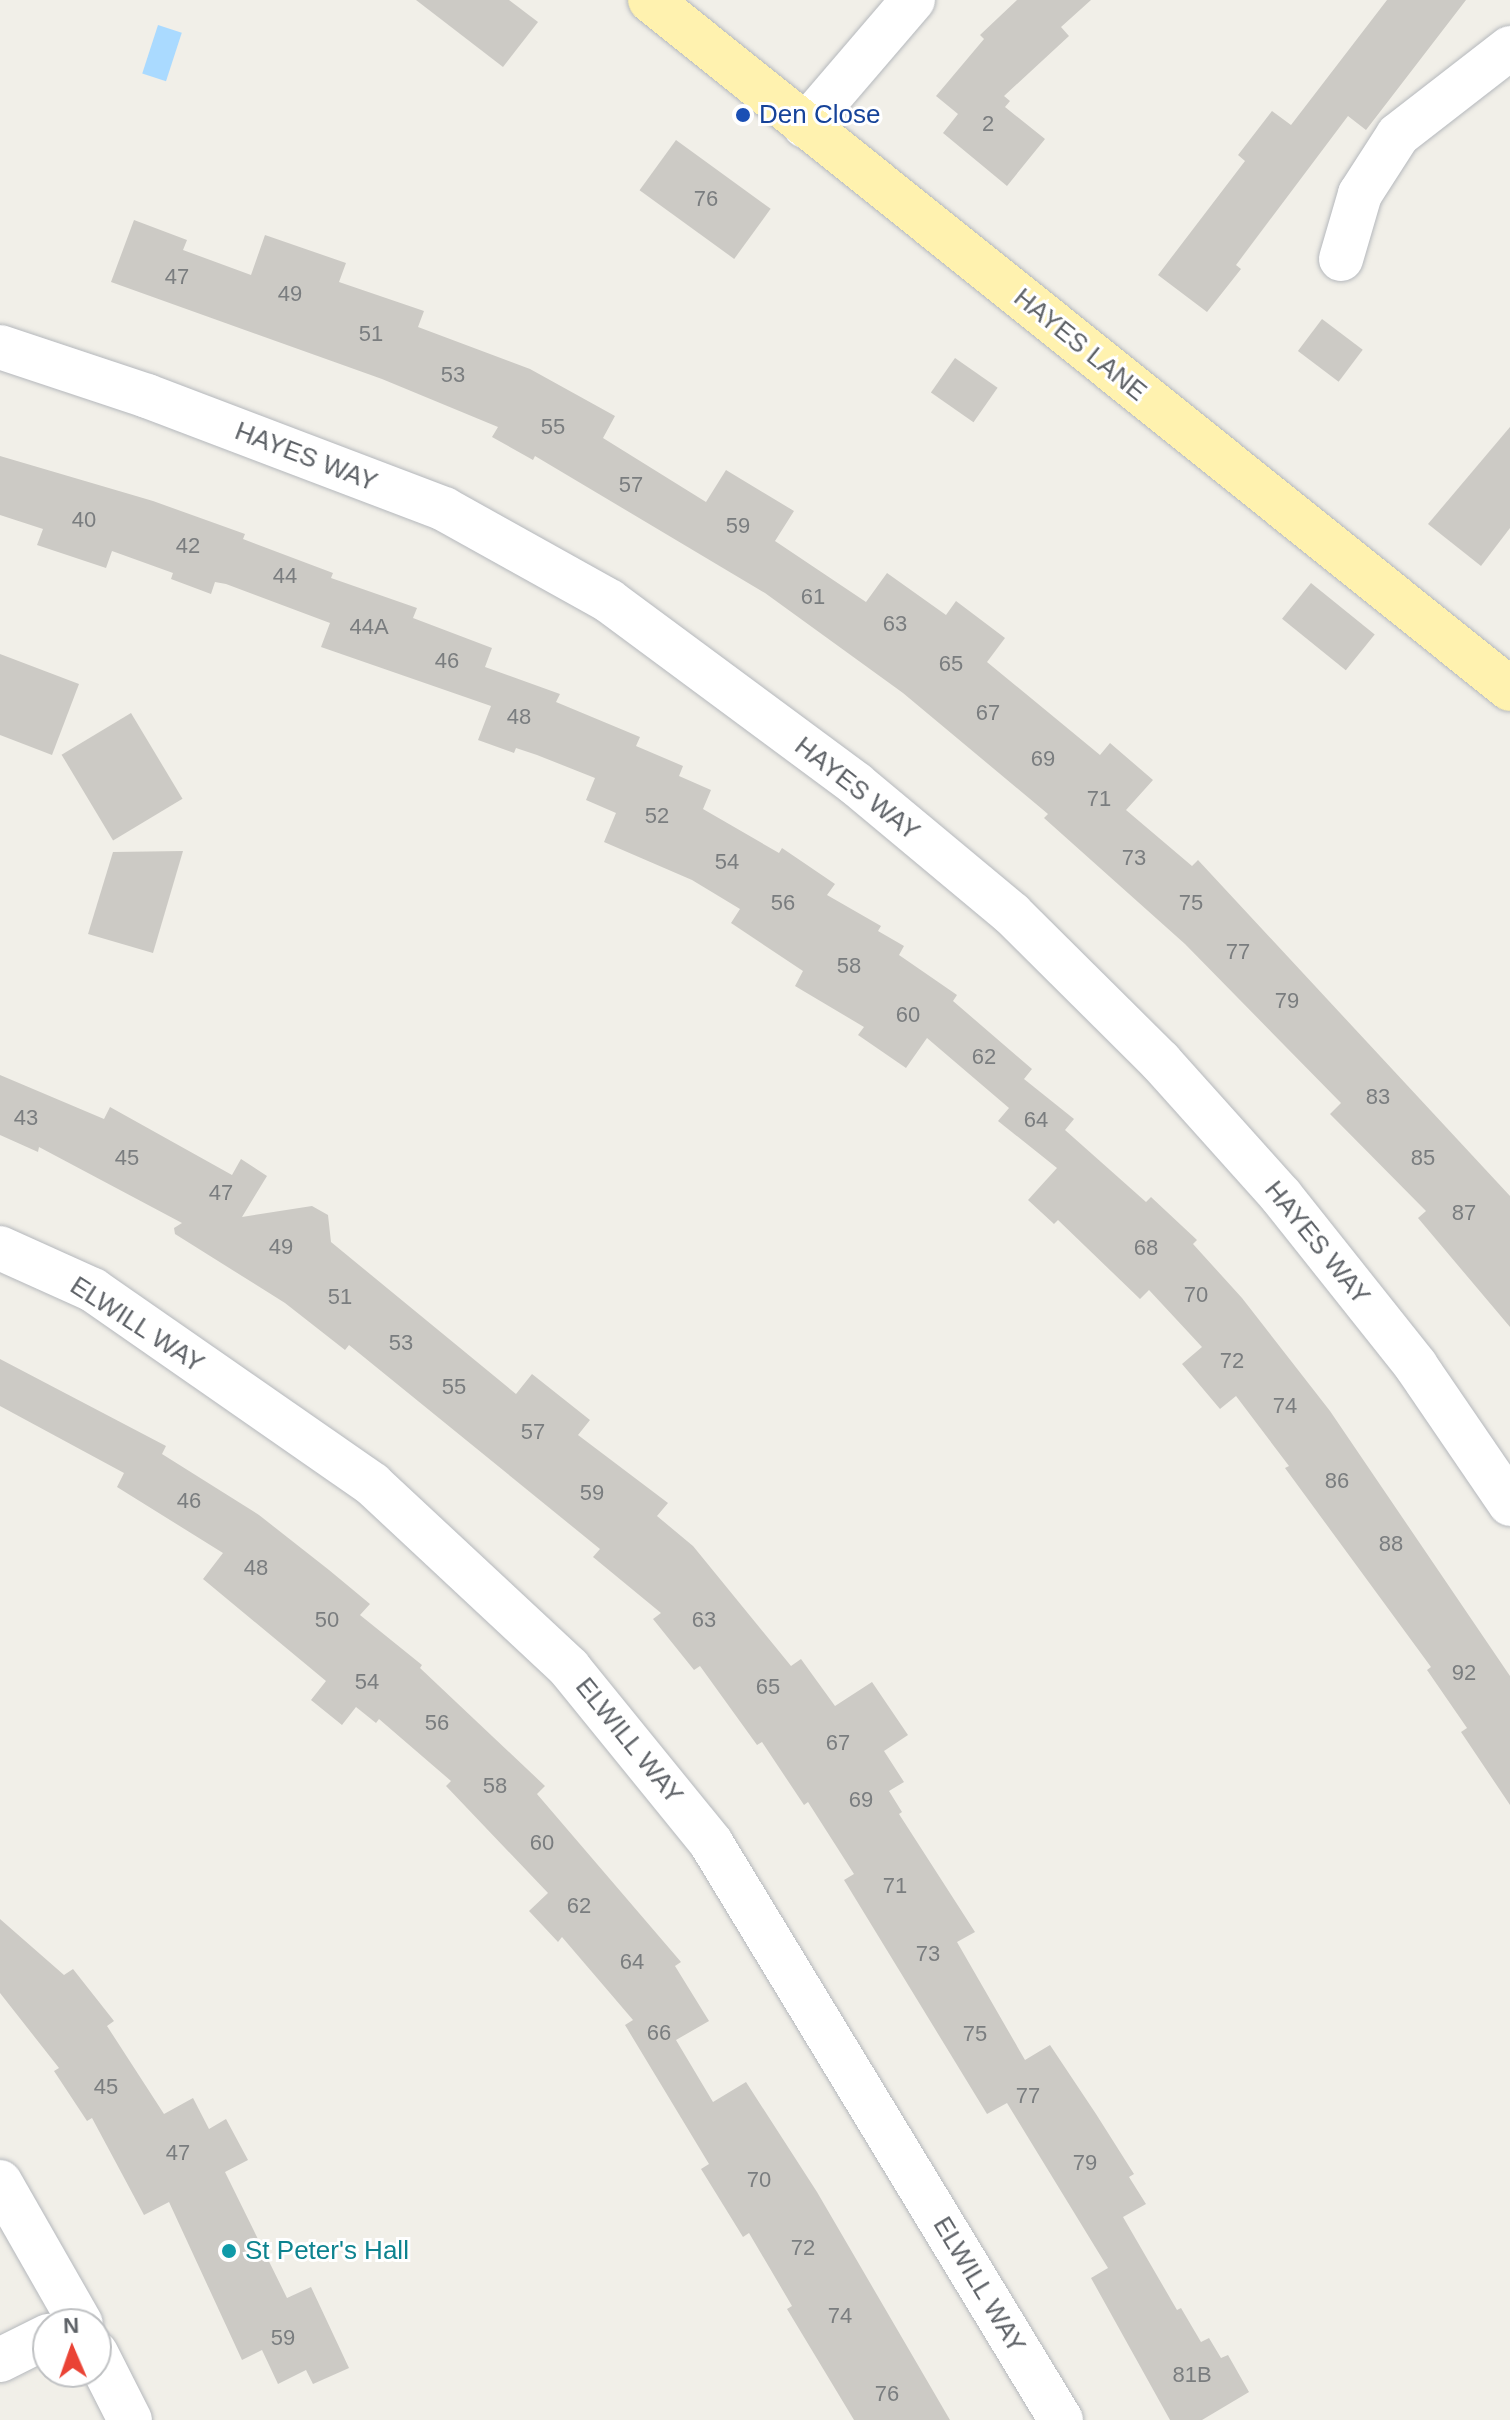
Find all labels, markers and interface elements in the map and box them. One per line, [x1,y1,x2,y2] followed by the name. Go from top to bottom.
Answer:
[759,99,880,131] place label: Den Close
[734,106,752,124] marker: Den Close
[982,111,994,137] house number: 2
[694,186,718,212] house number: 76
[165,264,189,290] house number: 47
[278,281,302,307] house number: 49
[1007,282,1153,408] street label: HAYES LANE
[359,321,383,347] house number: 51
[441,362,465,388] house number: 53
[541,414,565,440] house number: 55
[230,416,382,498] street label: HAYES WAY
[619,472,643,498] house number: 57
[72,507,96,533] house number: 40
[726,513,750,539] house number: 59
[176,533,200,559] house number: 42
[273,563,297,589] house number: 44
[801,584,825,610] house number: 61
[883,611,907,637] house number: 63
[349,614,389,640] house number: 44A
[435,648,459,674] house number: 46
[939,651,963,677] house number: 65
[976,700,1000,726] house number: 67
[507,704,531,730] house number: 48
[788,731,926,847] street label: HAYES WAY
[1031,746,1055,772] house number: 69
[1087,786,1111,812] house number: 71
[645,803,669,829] house number: 52
[1122,845,1146,871] house number: 73
[715,849,739,875] house number: 54
[771,890,795,916] house number: 56
[1179,890,1203,916] house number: 75
[1226,939,1250,965] house number: 77
[837,953,861,979] house number: 58
[1275,988,1299,1014] house number: 79
[896,1002,920,1028] house number: 60
[972,1044,996,1070] house number: 62
[1366,1084,1390,1110] house number: 83
[14,1105,38,1131] house number: 43
[1024,1107,1048,1133] house number: 64
[115,1145,139,1171] house number: 45
[1411,1145,1435,1171] house number: 85
[1258,1175,1376,1311] street label: HAYES WAY
[209,1180,233,1206] house number: 47
[1452,1200,1476,1226] house number: 87
[269,1234,293,1260] house number: 49
[1134,1235,1158,1261] house number: 68
[64,1270,210,1380] street label: ELWILL WAY
[1184,1282,1208,1308] house number: 70
[328,1284,352,1310] house number: 51
[389,1330,413,1356] house number: 53
[1220,1348,1244,1374] house number: 72
[442,1374,466,1400] house number: 55
[1273,1393,1297,1419] house number: 74
[521,1419,545,1445] house number: 57
[1325,1468,1349,1494] house number: 86
[580,1480,604,1506] house number: 59
[177,1488,201,1514] house number: 46
[1379,1531,1403,1557] house number: 88
[244,1555,268,1581] house number: 48
[315,1607,339,1633] house number: 50
[692,1607,716,1633] house number: 63
[1452,1660,1476,1686] house number: 92
[355,1669,379,1695] house number: 54
[568,1671,690,1811] street label: ELWILL WAY
[756,1674,780,1700] house number: 65
[425,1710,449,1736] house number: 56
[826,1730,850,1756] house number: 67
[483,1773,507,1799] house number: 58
[849,1787,873,1813] house number: 69
[530,1830,554,1856] house number: 60
[883,1873,907,1899] house number: 71
[567,1893,591,1919] house number: 62
[916,1941,940,1967] house number: 73
[620,1949,644,1975] house number: 64
[647,2020,671,2046] house number: 66
[963,2021,987,2047] house number: 75
[94,2074,118,2100] house number: 45
[1016,2083,1040,2109] house number: 77
[166,2140,190,2166] house number: 47
[1073,2150,1097,2176] house number: 79
[747,2167,771,2193] house number: 70
[926,2211,1032,2359] street label: ELWILL WAY
[245,2235,409,2267] place label: St Peter's Hall
[791,2235,815,2261] house number: 72
[220,2242,238,2260] marker: St Peter's Hall
[828,2303,852,2329] house number: 74
[32,2308,112,2388] north arrow
[63,2313,80,2338] text: N
[271,2325,295,2351] house number: 59
[1172,2362,1212,2388] house number: 81B
[875,2381,899,2407] house number: 76

